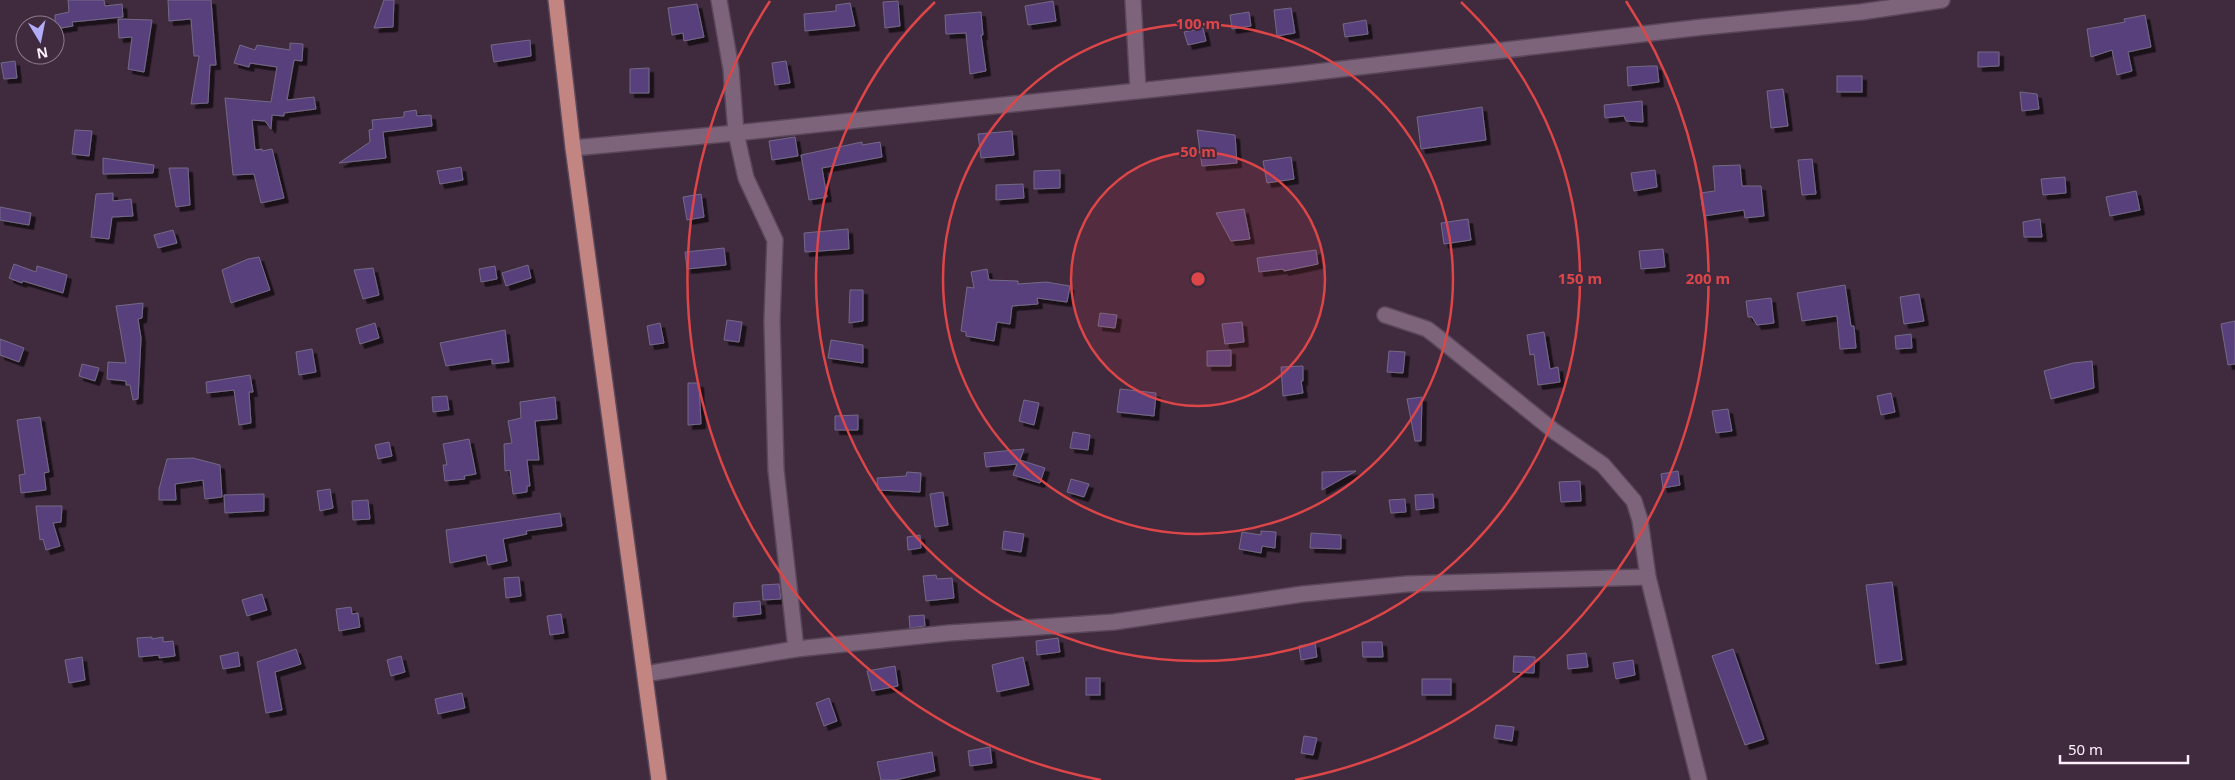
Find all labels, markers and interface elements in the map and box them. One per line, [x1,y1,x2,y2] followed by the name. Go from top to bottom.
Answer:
[1176,13,1220,33] text: 100 m
[15,15,65,65] north arrow
[35,43,50,64] text: N
[1180,141,1216,161] text: 50 m
[1558,268,1602,288] text: 150 m
[1686,268,1730,288] text: 200 m
[1189,270,1207,288] centre of rings
[2060,732,2188,764] scale bar
[2068,739,2103,759] text: 50 m

